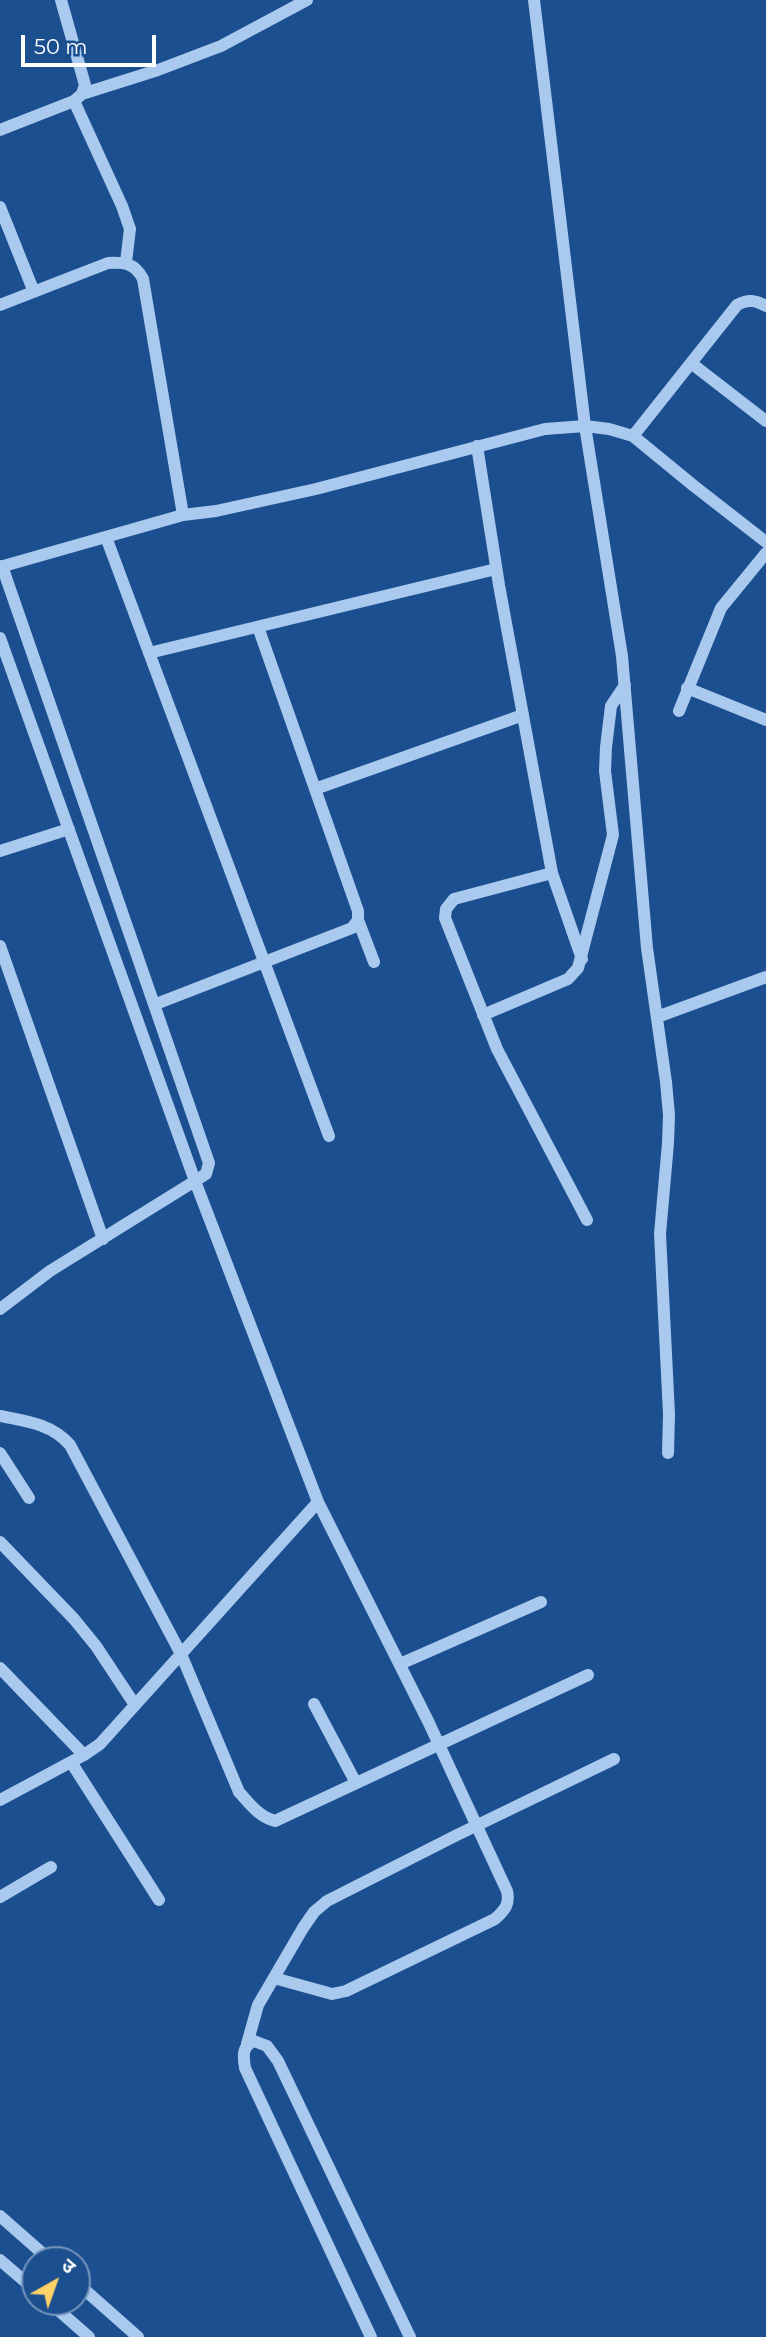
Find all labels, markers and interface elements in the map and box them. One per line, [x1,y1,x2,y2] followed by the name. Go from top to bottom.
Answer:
[24,21,159,65] scale bar
[34,34,88,59] text: 50 m
[21,2246,91,2316] north arrow
[57,2254,80,2278] text: उ

